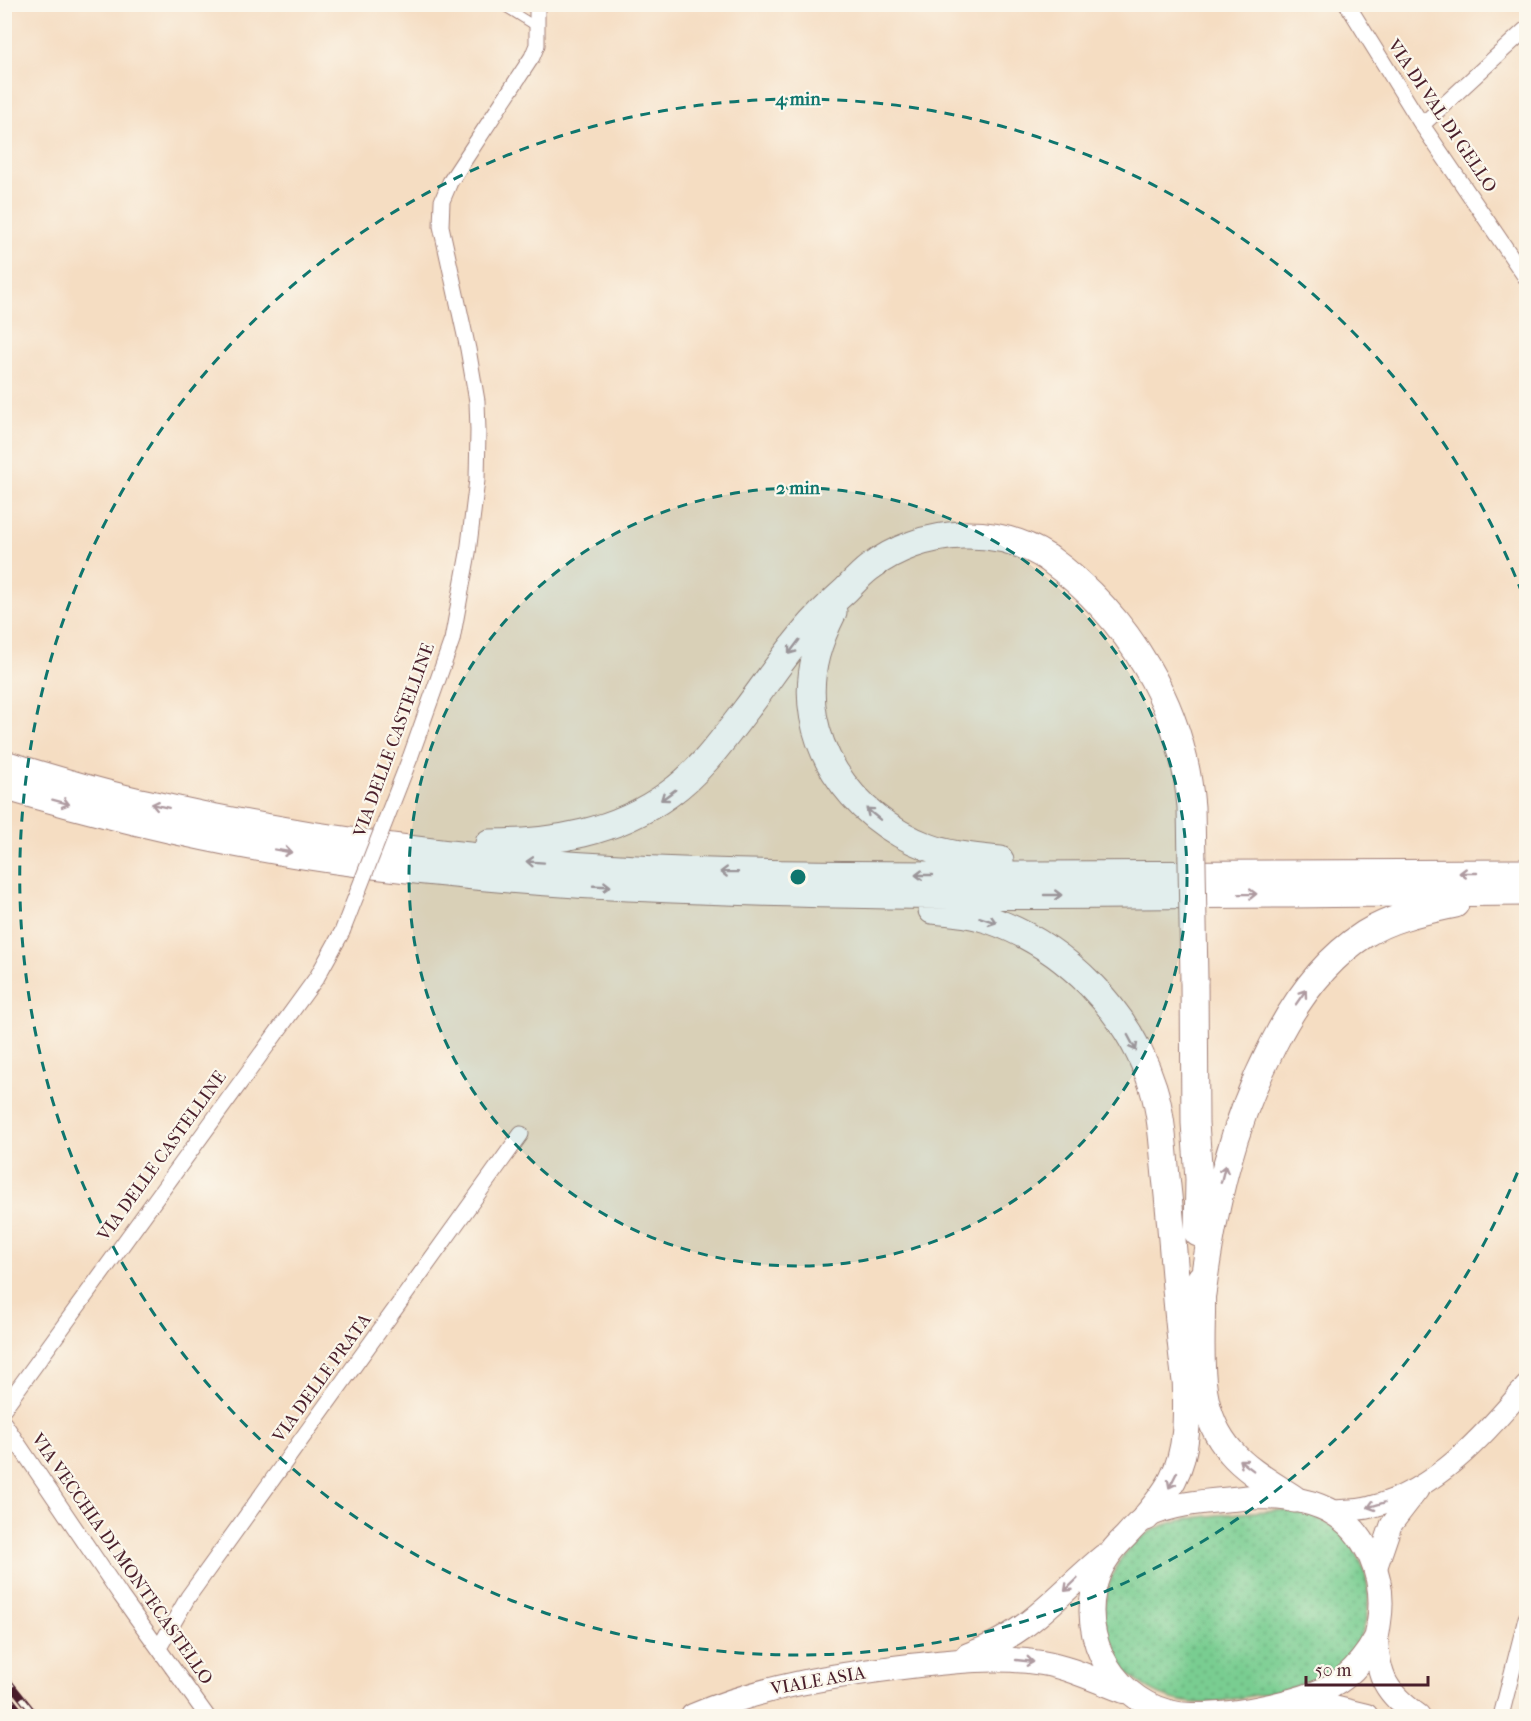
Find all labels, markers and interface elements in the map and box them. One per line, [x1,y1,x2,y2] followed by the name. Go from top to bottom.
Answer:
[1382,35,1501,196] street label: VIA DI VAL DI GELLO
[774,89,821,110] text: 4 min
[776,478,820,499] text: 2 min
[787,639,800,655] one-way arrow
[349,640,439,841] street label: VIA DELLE CASTELLINE
[660,789,676,801] one-way arrow
[51,797,70,808] one-way arrow
[151,800,170,812] one-way arrow
[865,808,881,821] one-way arrow
[273,846,292,857] one-way arrow
[525,856,545,867] one-way arrow
[720,867,740,878] one-way arrow
[788,867,808,887] centre of rings
[1459,867,1479,879] one-way arrow
[915,869,935,881] one-way arrow
[591,880,611,892] one-way arrow
[1238,888,1258,899] one-way arrow
[1043,889,1063,901] one-way arrow
[978,915,997,926] one-way arrow
[1295,989,1307,1005] one-way arrow
[1127,1034,1138,1052] one-way arrow
[93,1067,231,1246] street label: VIA DELLE CASTELLINE
[1218,1165,1230,1184] one-way arrow
[268,1309,376,1447] street label: VIA DELLE PRATA
[26,1429,217,1689] street label: VIA VECCHIA DI MONTECASTELLO
[1238,1459,1254,1472] one-way arrow
[1166,1470,1178,1488] one-way arrow
[1367,1500,1386,1511] one-way arrow
[1063,1578,1078,1593] one-way arrow
[1306,1649,1428,1687] scale bar
[1015,1656,1035,1667] one-way arrow
[1315,1660,1352,1681] text: 50 m
[768,1662,867,1700] street label: VIALE ASIA

